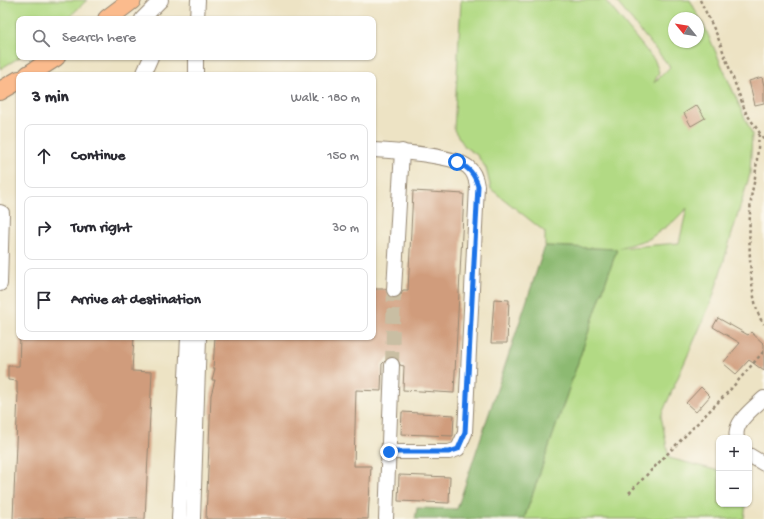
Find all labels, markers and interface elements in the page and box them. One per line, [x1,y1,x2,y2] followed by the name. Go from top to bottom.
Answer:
[668,12,704,48] north arrow
[16,16,376,60] search box
[30,27,52,49] icon: search
[62,29,136,47] text: Search here
[32,88,69,108] text: 3 min
[291,91,360,106] text: Walk · 180 m
[33,145,55,167] icon: ahead
[71,147,125,165] text: Continue
[327,149,359,164] text: 150 m
[448,153,466,171] route start
[33,217,55,239] icon: right
[71,219,131,237] text: Turn right
[333,221,359,236] text: 30 m
[33,289,55,311] icon: arrive
[71,291,201,309] text: Arrive at destination
[716,435,752,507] map controls
[716,435,752,471] button: +
[380,443,398,461] route end
[716,471,752,507] button: −

